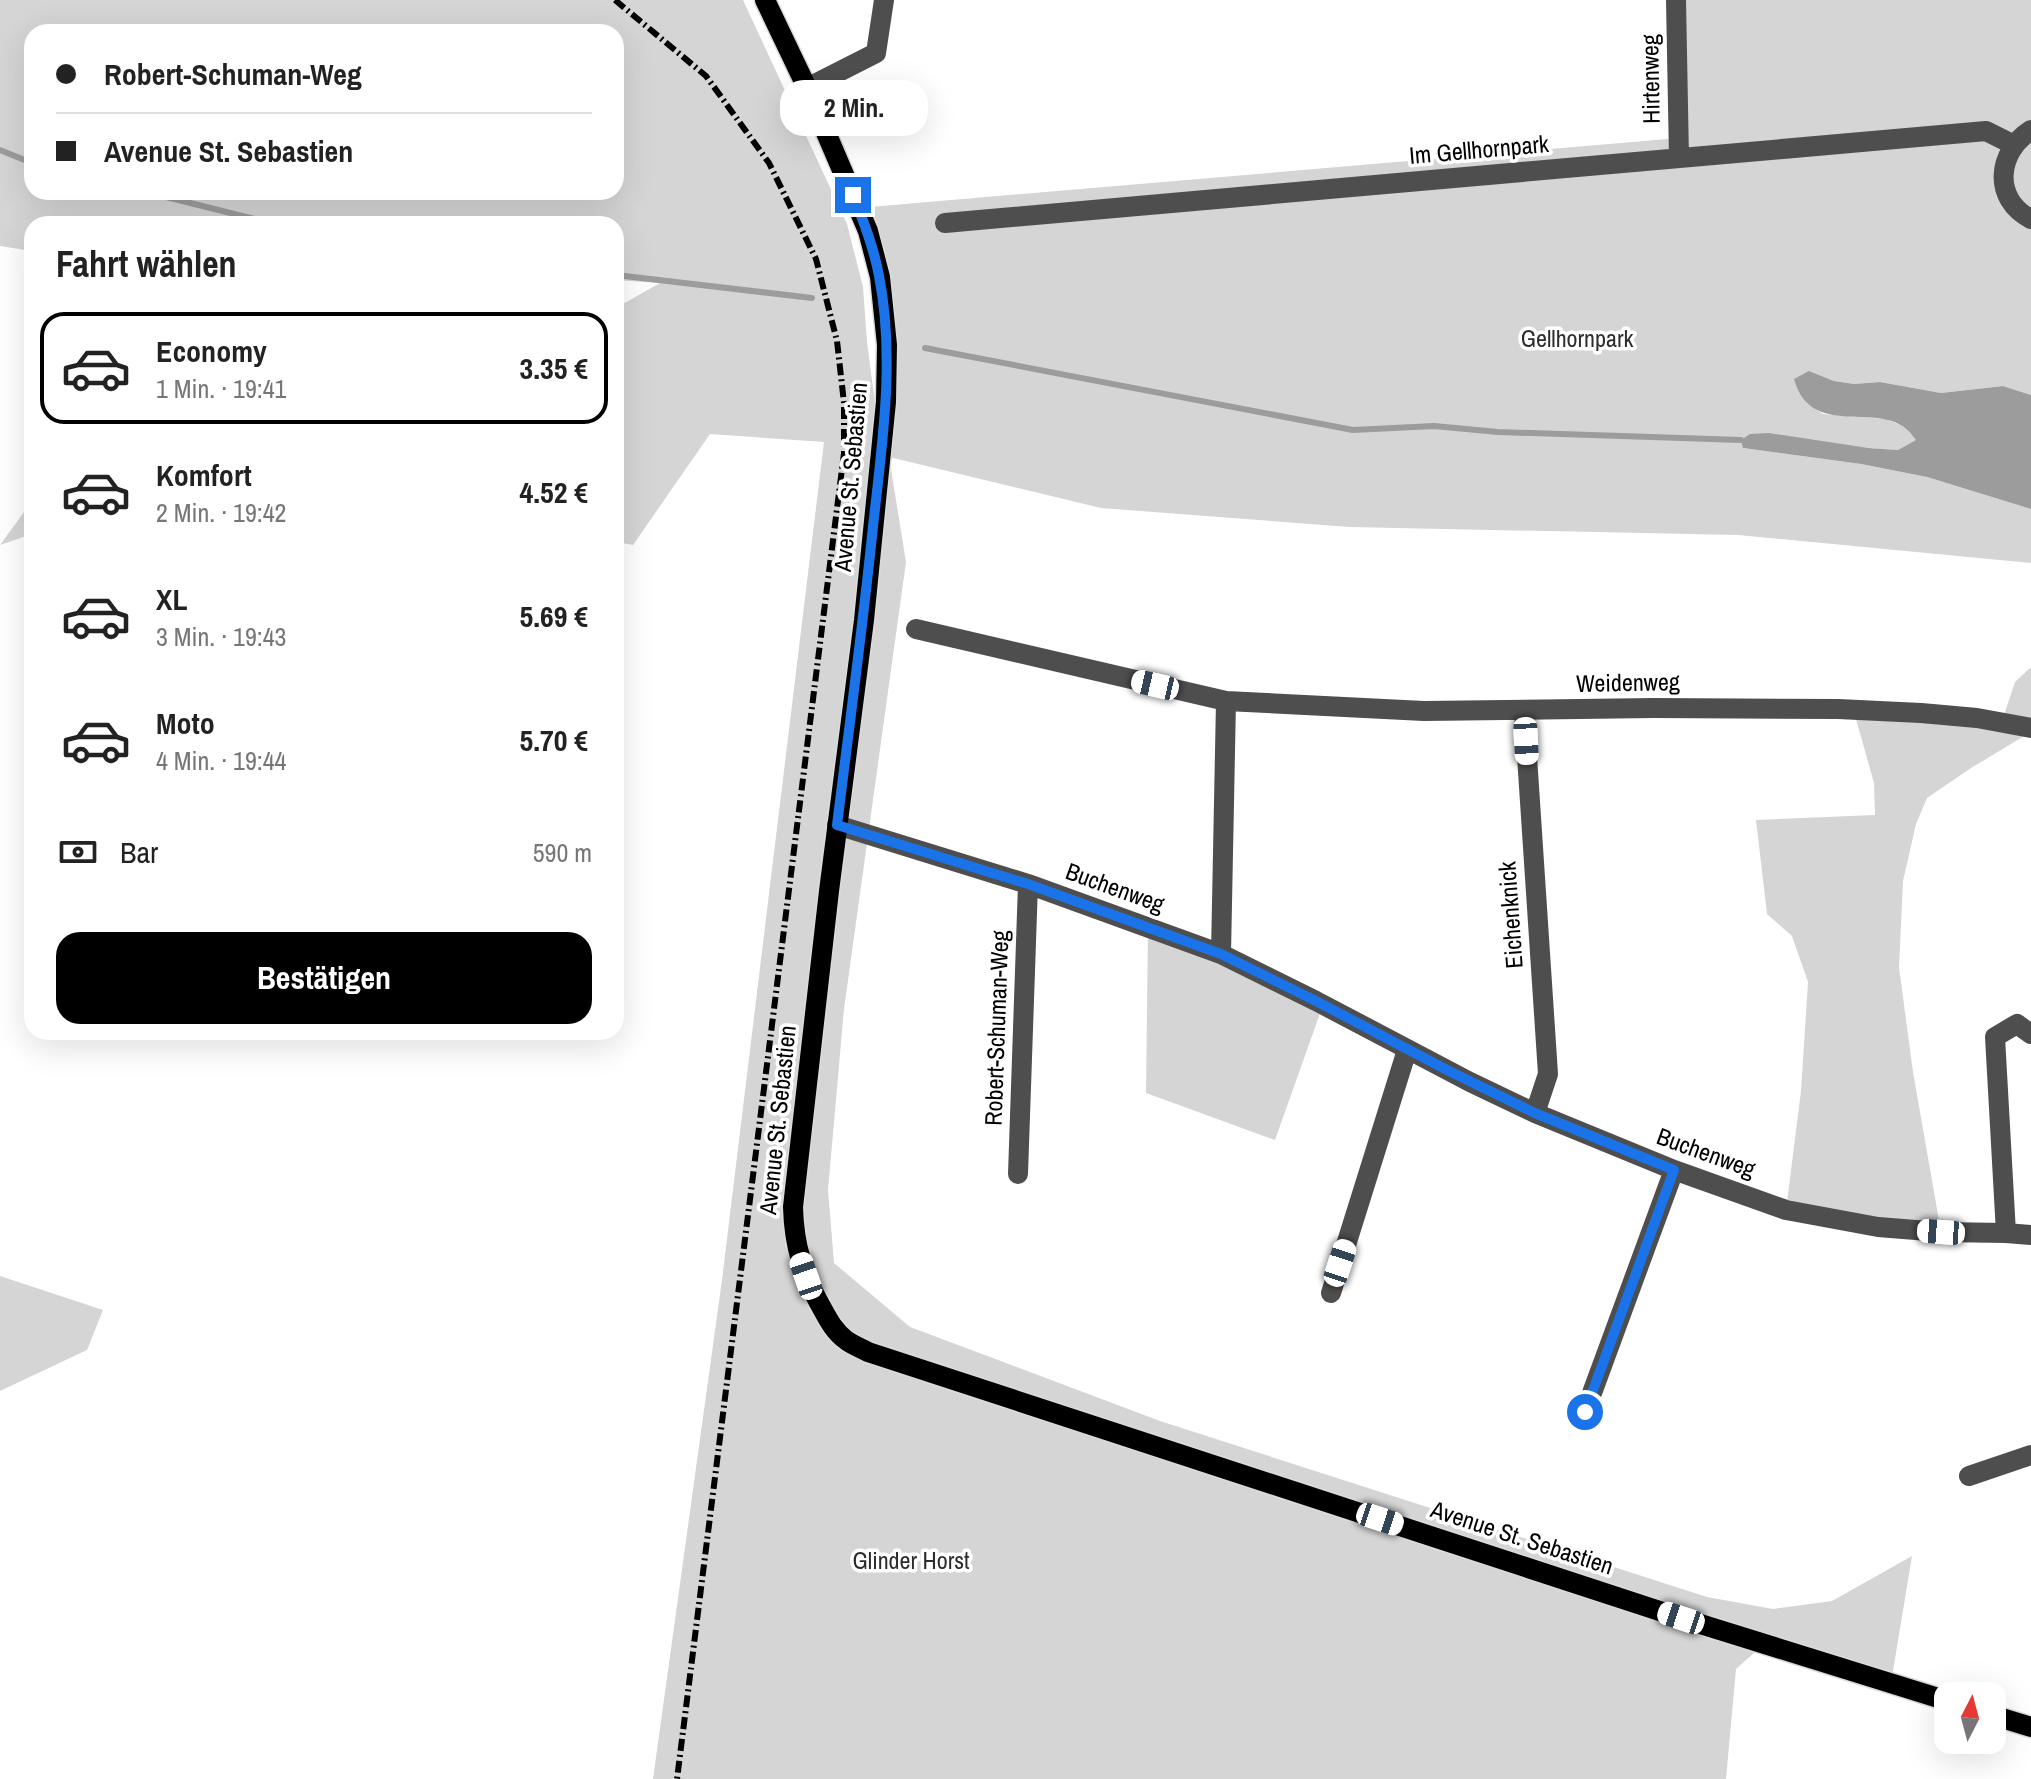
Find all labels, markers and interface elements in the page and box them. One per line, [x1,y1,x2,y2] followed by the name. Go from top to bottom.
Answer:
[1633,34,1667,124] street label: Hirtenweg
[104,54,362,94] text: Robert-Schuman-Weg
[779,79,927,135] callout: 2 Min.
[824,90,884,125] text: 2 Min.
[1408,127,1550,171] street label: Im Gellhornpark
[104,131,353,171] text: Avenue St. Sebastien
[835,177,871,213] route end
[56,240,237,288] text: Fahrt wählen
[1521,322,1633,354] park label: Gellhornpark
[156,331,267,371] text: Economy
[60,332,132,404] icon: car
[520,348,588,388] text: 3.35 €
[156,371,286,406] text: 1 Min. · 19:41
[826,381,874,574] street label: Avenue St. Sebastien
[156,455,252,495] text: Komfort
[60,456,132,528] icon: car
[520,472,588,512] text: 4.52 €
[156,495,286,530] text: 2 Min. · 19:42
[156,579,187,619] text: XL
[60,580,132,652] icon: car
[520,596,588,636] text: 5.69 €
[156,619,286,654] text: 3 Min. · 19:43
[1576,665,1680,699] street label: Weidenweg
[1129,668,1181,702] car
[156,703,215,743] text: Moto
[60,704,132,776] icon: car
[1513,716,1539,766] car
[520,720,588,760] text: 5.70 €
[156,743,286,778] text: 4 Min. · 19:44
[56,830,100,874] icon: cash
[120,832,158,872] text: Bar
[533,835,592,870] text: 590 m
[1062,854,1169,920] street label: Buchenweg
[1490,860,1530,970] street label: Eichenknick
[977,930,1015,1126] street label: Robert-Schuman-Weg
[56,932,592,1024] button: Bestätigen
[751,1024,803,1217] street label: Avenue St. Sebastien
[1653,1119,1760,1185] street label: Buchenweg
[1916,1218,1966,1246] car
[1321,1236,1359,1290] car
[787,1249,825,1303] car
[1567,1394,1603,1430] route start
[1426,1492,1618,1582] street label: Avenue St. Sebastien
[1353,1500,1407,1538] car
[852,1544,970,1576] park label: Glinder Horst
[1654,1599,1708,1637] car
[1934,1682,2006,1754] north arrow
[1934,1682,2006,1754] map controls

